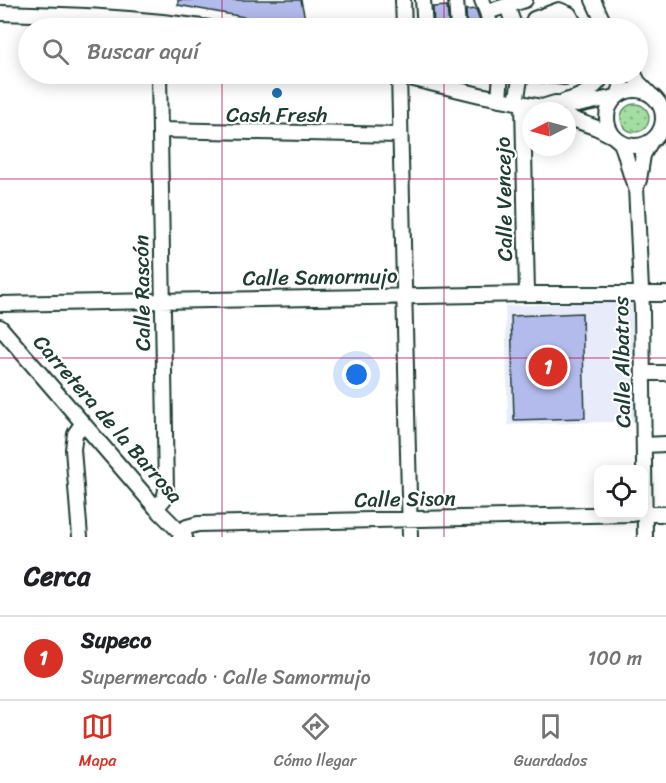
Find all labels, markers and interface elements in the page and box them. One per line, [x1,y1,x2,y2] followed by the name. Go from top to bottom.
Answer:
[18,18,648,84] search box
[87,32,199,71] text: Buscar aquí
[39,35,72,68] icon: search
[270,86,284,100] marker: Cash Fresh
[226,96,328,134] place label: Cash Fresh
[522,102,576,156] north arrow
[484,136,524,262] street label: Calle Vencejo
[122,235,162,351] street label: Calle Rascón
[242,257,398,297] street label: Calle Samormujo
[602,295,642,428] street label: Calle Albatros
[23,325,193,513] street label: Carretera de la Barrosa
[528,344,568,389] pin: 1
[342,360,371,389] your location
[594,465,648,519] map controls
[594,465,648,519] button: locate
[354,479,456,519] street label: Calle Sison
[24,553,90,599] text: Cerca
[81,621,151,660] text: Supeco
[39,641,48,676] text: 1
[588,641,642,676] text: 100 m
[81,660,371,695] text: Supermercado · Calle Samormujo
[79,710,116,775] tab: Mapa
[274,710,356,775] tab: Cómo llegar
[514,710,587,775] tab: Guardados

